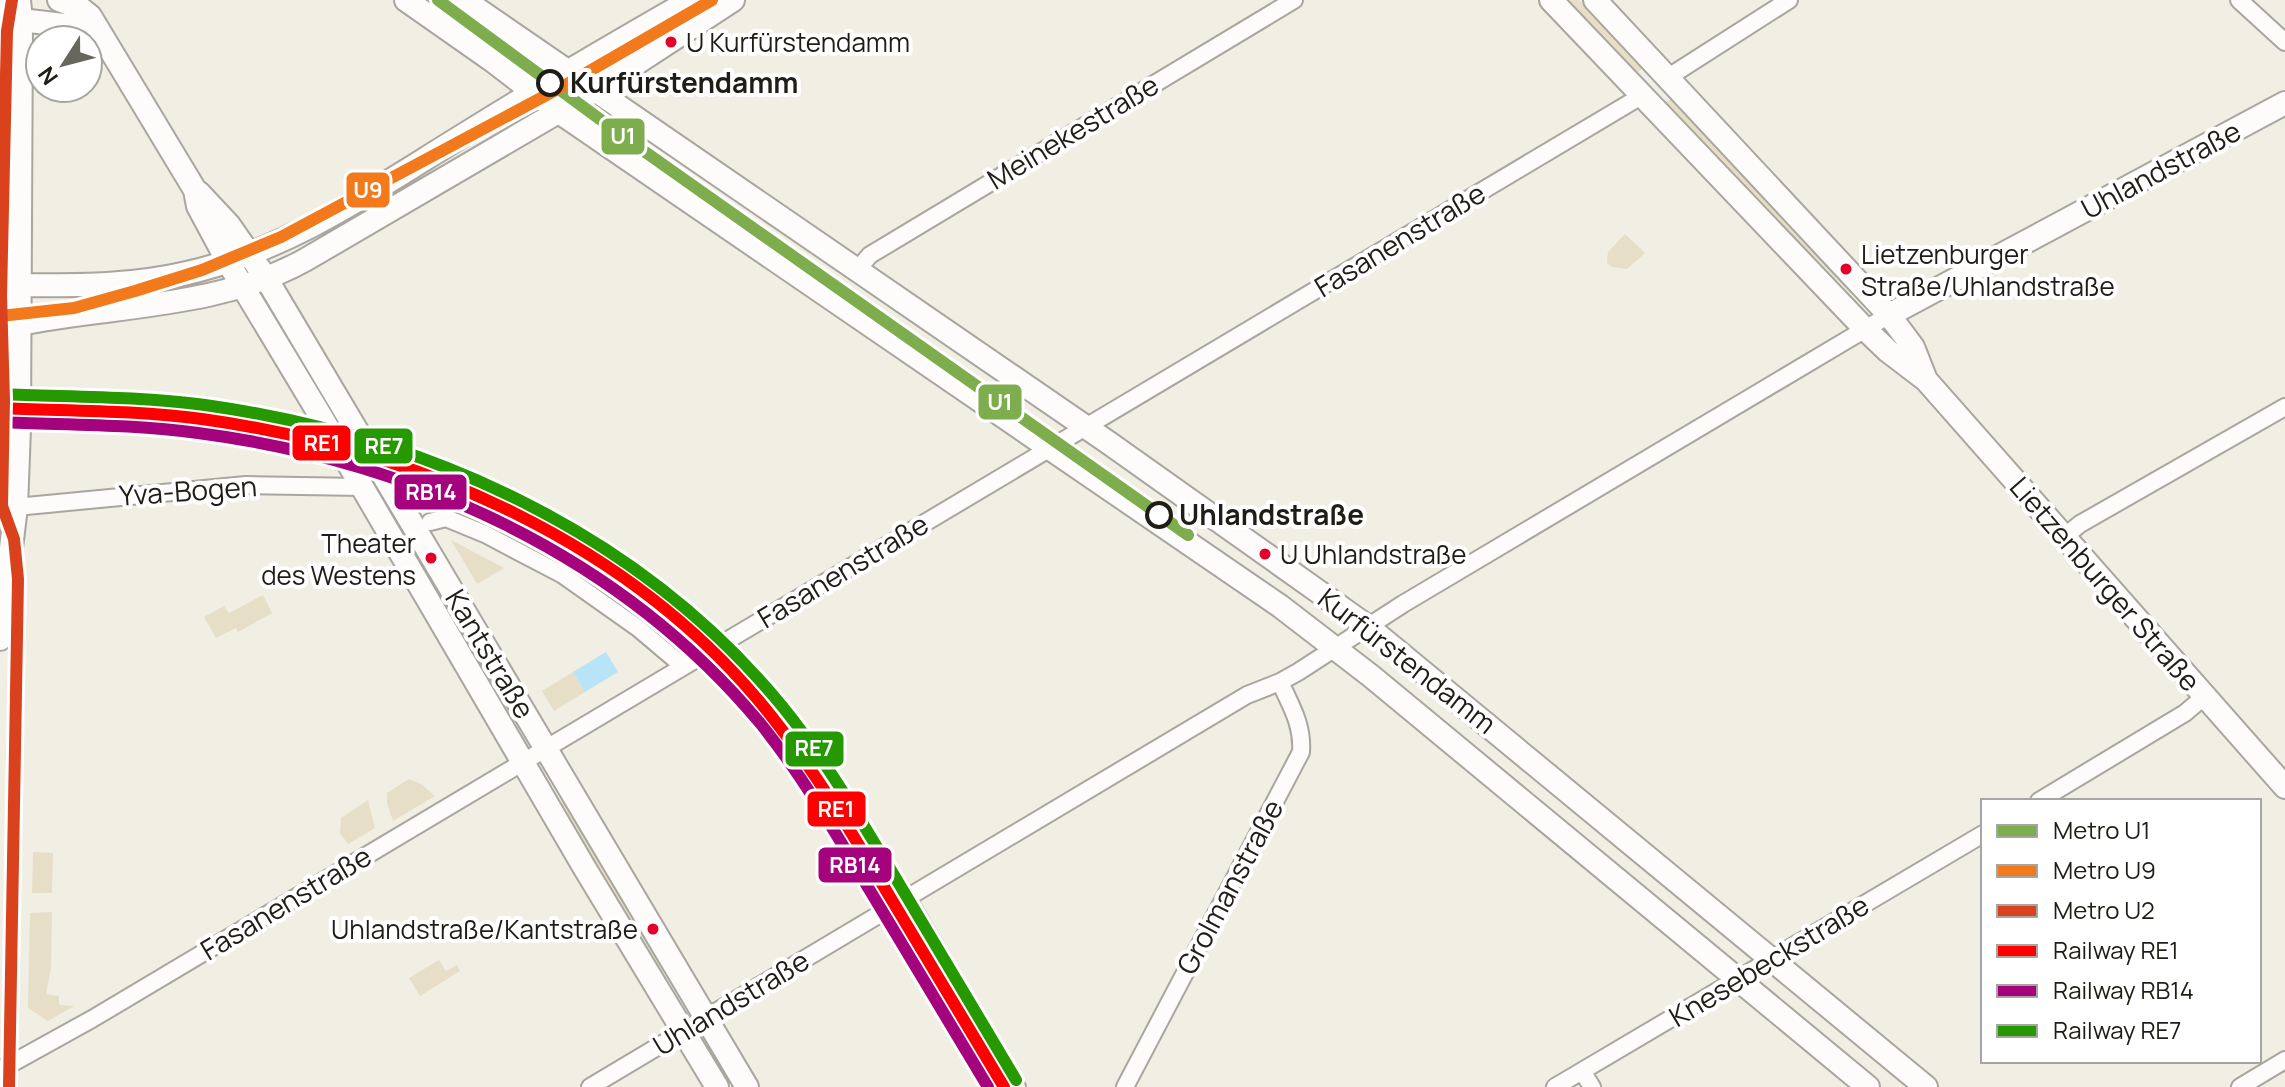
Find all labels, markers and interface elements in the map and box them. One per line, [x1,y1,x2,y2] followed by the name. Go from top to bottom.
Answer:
[24,24,104,104] north arrow
[686,24,910,60] place label: U Kurfürstendamm
[663,34,679,50] marker: U Kurfürstendamm
[31,61,65,91] text: N
[570,63,799,101] place label: Kurfürstendamm
[980,65,1165,197] street label: Meinekestraße
[537,70,563,96] marker: Kurfürstendamm
[2074,111,2247,227] street label: Uhlandstraße
[600,117,646,156] line badge: U1
[610,121,636,151] text: U1
[345,171,391,209] line badge: U9
[1307,173,1492,305] street label: Fasanenstraße
[353,175,383,205] text: U9
[1861,236,2115,304] place label: Lietzenburger Straße/Uhlandstraße
[1838,261,1854,277] marker: Lietzenburger Straße/Uhlandstraße
[977,383,1023,421] line badge: U1
[987,387,1013,417] text: U1
[291,424,352,462] line badge: RE1
[353,427,414,465] line badge: RE7
[303,428,341,458] text: RE1
[364,431,404,461] text: RE7
[118,466,258,514] street label: Yva-Bogen
[2002,468,2210,699] street label: Lietzenburger Straße
[393,473,468,511] line badge: RB14
[405,477,457,507] text: RB14
[1179,495,1364,533] place label: Uhlandstraße
[1146,502,1172,528] marker: Uhlandstraße
[750,504,935,636] street label: Fasanenstraße
[261,525,416,593] place label: Theater des Westens
[1280,536,1467,572] place label: U Uhlandstraße
[1257,546,1273,562] marker: U Uhlandstraße
[423,550,439,566] marker: Theater des Westens
[1311,579,1504,742] street label: Kurfürstendamm
[437,582,544,725] street label: Kantstraße
[784,730,845,768] line badge: RE7
[794,733,834,763] text: RE7
[806,790,867,828] line badge: RE1
[1167,793,1291,981] street label: Grolmanstraße
[817,794,855,824] text: RE1
[1981,799,2261,1063] legend
[2053,813,2150,846] text: Metro U1
[193,836,378,968] street label: Fasanenstraße
[817,846,893,884] line badge: RB14
[829,850,881,880] text: RB14
[2053,853,2156,886] text: Metro U9
[1662,885,1875,1035] street label: Knesebeckstraße
[2053,893,2155,926] text: Metro U2
[331,911,638,947] place label: Uhlandstraße/Kantstraße
[645,921,661,937] marker: Uhlandstraße/Kantstraße
[2053,933,2179,966] text: Railway RE1
[645,941,816,1064] street label: Uhlandstraße
[2053,973,2194,1006] text: Railway RB14
[2053,1013,2181,1046] text: Railway RE7

